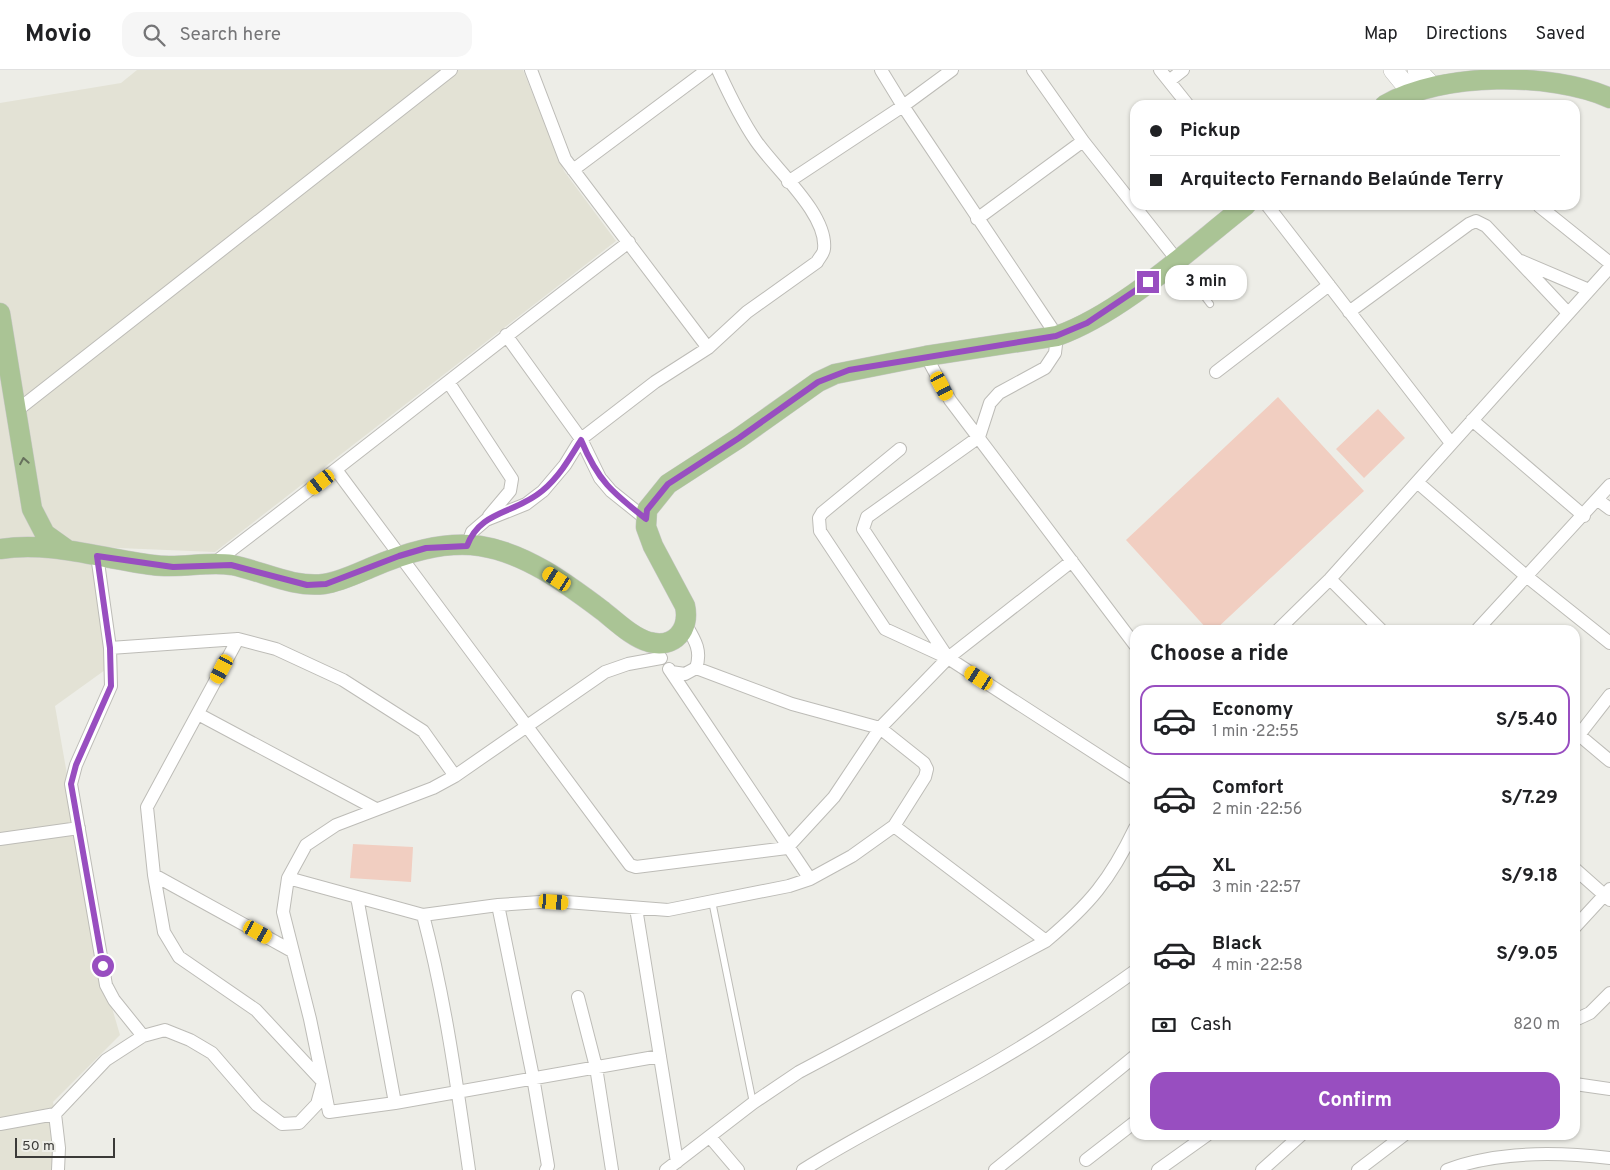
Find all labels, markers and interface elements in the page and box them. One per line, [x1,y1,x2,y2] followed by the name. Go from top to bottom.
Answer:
[122,12,472,57] search box
[25,20,92,50] text: Movio
[140,21,168,49] icon: search
[180,23,281,47] text: Search here
[1364,23,1398,46] text: Map
[1426,23,1508,46] text: Directions
[1536,23,1585,46] text: Saved
[1180,119,1240,143] text: Pickup
[1180,168,1503,192] text: Arquitecto Fernando Belaúnde Terry
[1166,264,1248,300] callout: 3 min
[1137,271,1159,293] route end
[1185,272,1227,292] text: 3 min
[928,369,955,403] car
[19,457,29,466] one-way arrow
[304,467,337,497] car
[540,565,573,593] car
[1150,641,1288,668] text: Choose a ride
[208,652,235,686] car
[962,664,995,692] car
[1152,698,1197,743] icon: car
[1212,698,1293,722] text: Economy
[1496,708,1558,732] text: S/5.40
[1212,722,1299,742] text: 1 min · 22:55
[1152,776,1197,821] icon: car
[1212,776,1284,800] text: Comfort
[1501,786,1558,810] text: S/7.29
[1212,800,1302,820] text: 2 min · 22:56
[1152,854,1197,899] icon: car
[1212,854,1235,878] text: XL
[1501,864,1558,888] text: S/9.18
[1212,878,1301,898] text: 3 min · 22:57
[538,893,569,911] car
[241,918,274,946] car
[1152,932,1197,977] icon: car
[1212,932,1262,956] text: Black
[1496,942,1558,966] text: S/9.05
[92,955,114,977] route start
[1212,956,1303,976] text: 4 min · 22:58
[1150,1011,1178,1039] icon: cash
[1190,1013,1232,1037] text: Cash
[1513,1015,1560,1035] text: 820 m
[1150,1072,1560,1130] button: Confirm
[15,1135,115,1158] scale bar
[22,1138,55,1155] text: 50 m

